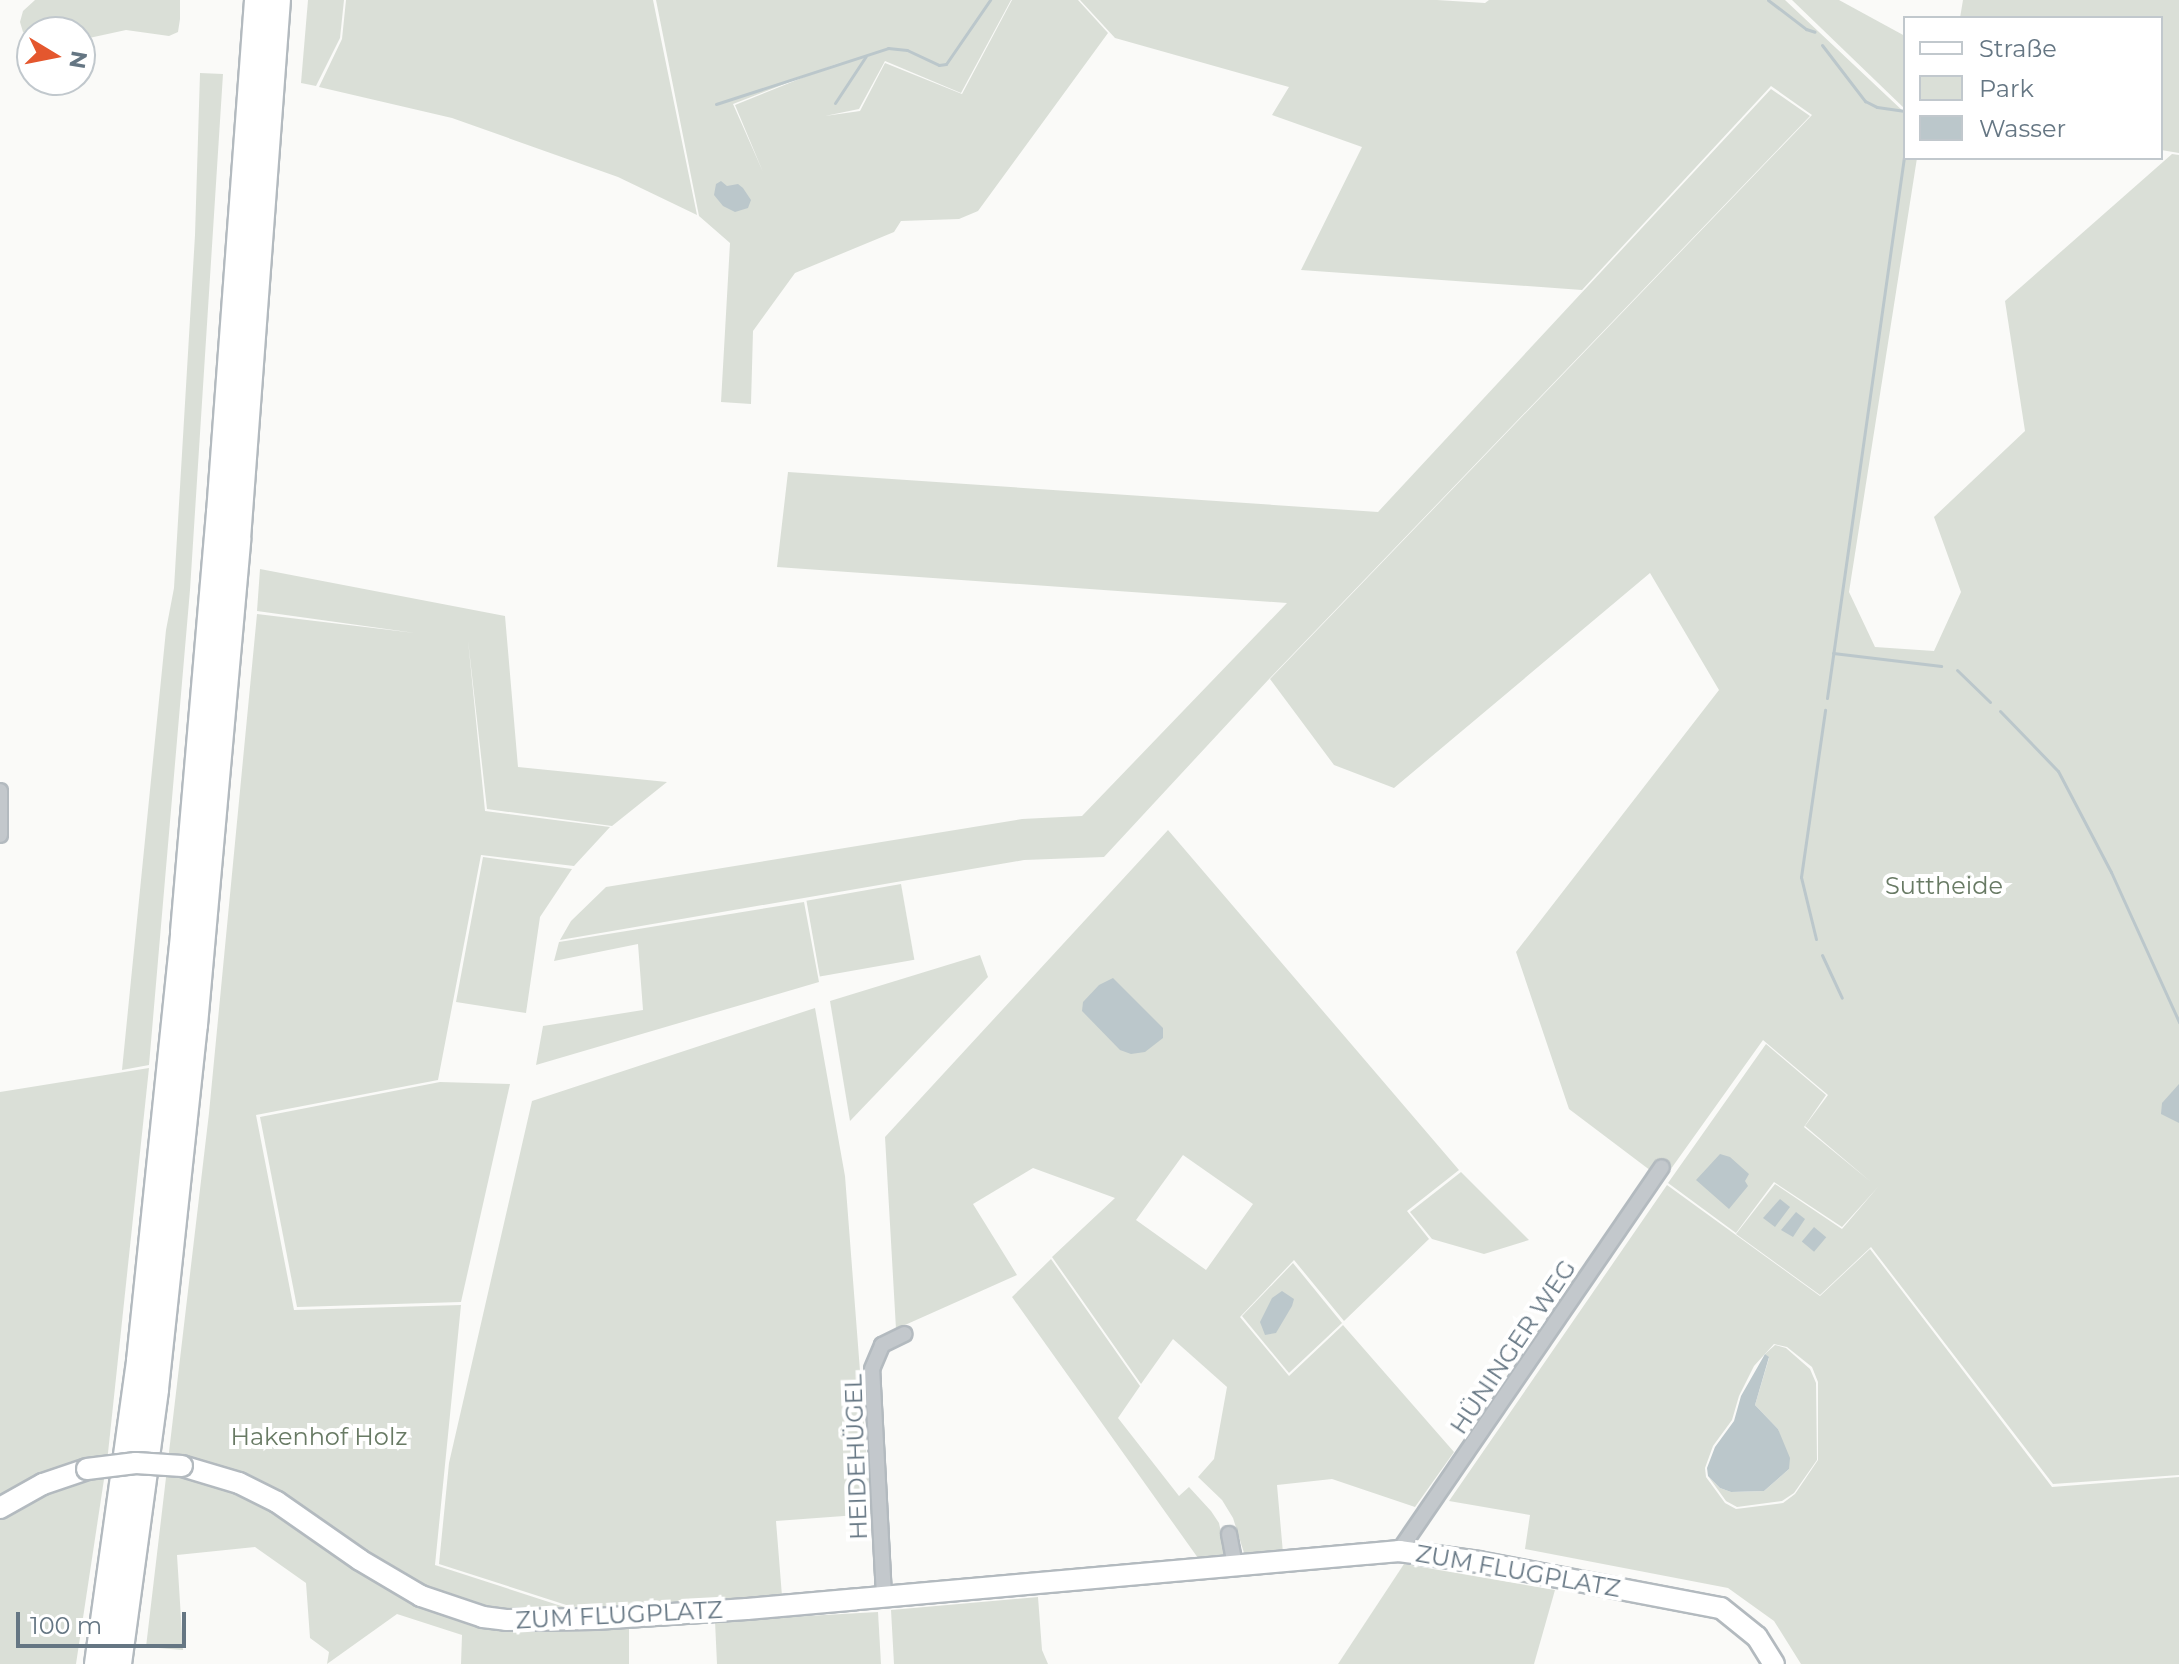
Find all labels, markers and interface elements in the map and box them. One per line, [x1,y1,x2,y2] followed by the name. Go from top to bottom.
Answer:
[16,16,96,96] north arrow
[1903,16,2163,160] legend
[1979,34,2057,63] text: Straße
[63,49,93,71] text: N
[1979,74,2034,103] text: Park
[1979,114,2066,143] text: Wasser
[1885,872,2003,900] park label: Suttheide
[1444,1254,1582,1440] street label: HÜNINGER WEG
[839,1374,873,1540] street label: HEIDEHÜGEL
[230,1423,408,1451] park label: Hakenhof Holz
[1413,1539,1623,1603] street label: ZUM FLUGPLATZ
[515,1595,723,1635] street label: ZUM FLUGPLATZ
[20,1596,190,1646] scale bar
[30,1611,102,1640] text: 100 m

